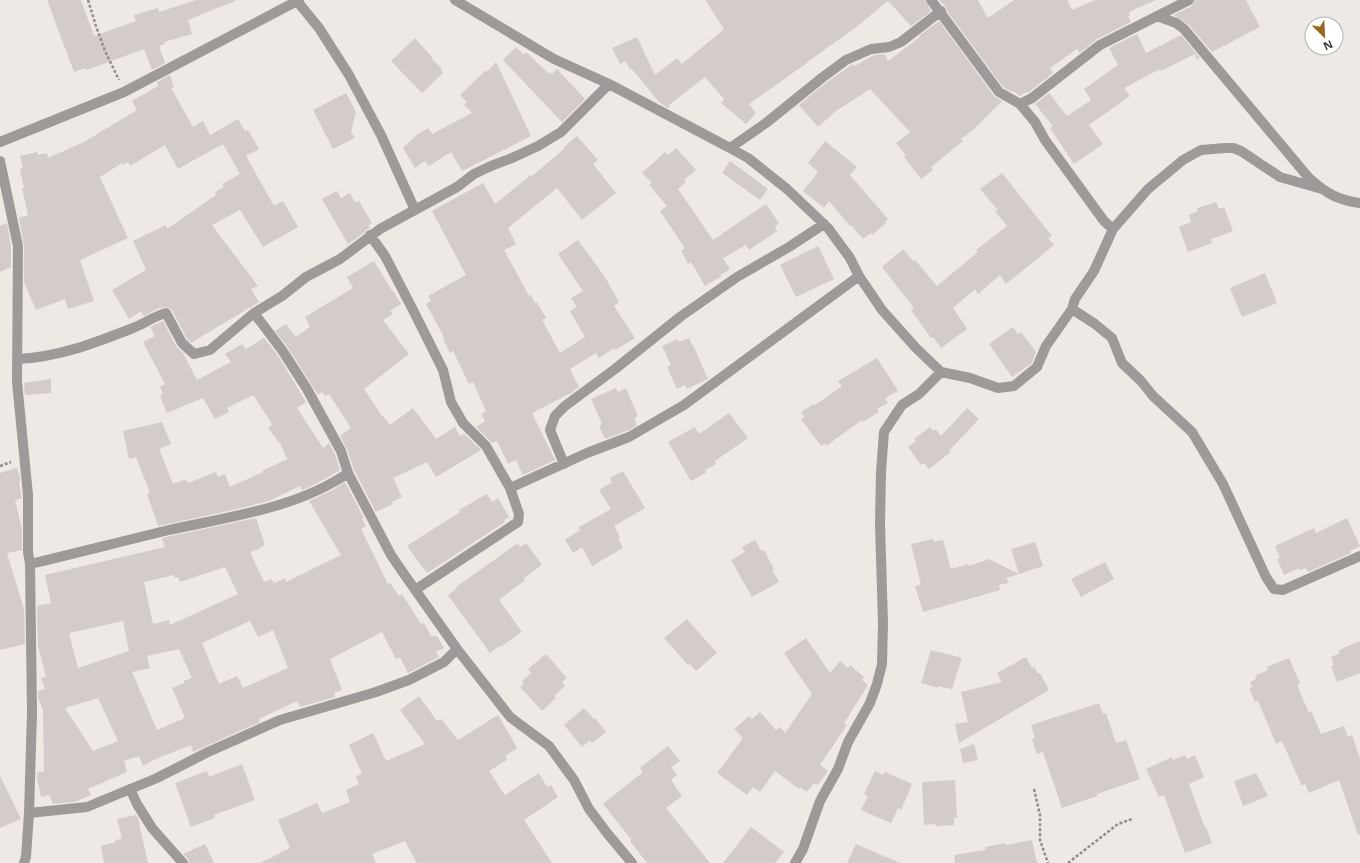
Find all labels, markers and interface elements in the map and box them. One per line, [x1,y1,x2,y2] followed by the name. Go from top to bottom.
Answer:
[1304,16,1344,56] north arrow
[1321,37,1335,54] text: N

